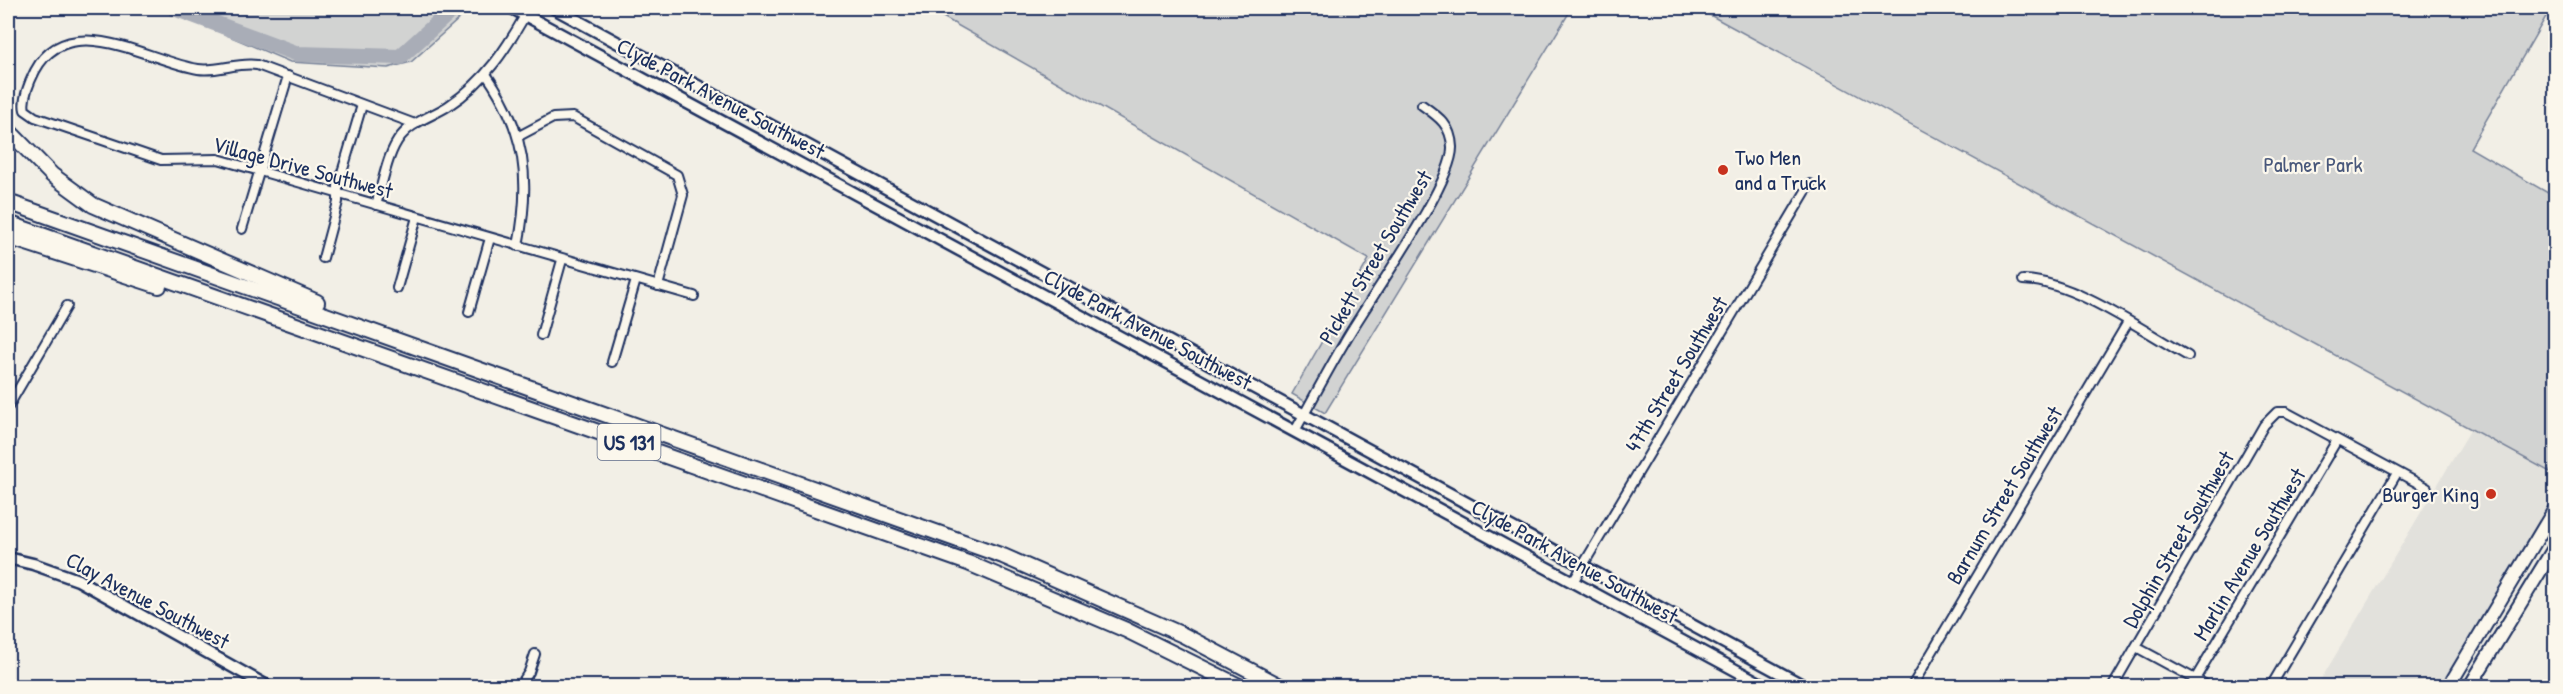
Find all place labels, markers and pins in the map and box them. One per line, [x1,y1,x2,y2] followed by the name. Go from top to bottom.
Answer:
[1735,142,1826,197] place label: Two Men and a Truck
[1716,163,1730,177] marker: Two Men and a Truck
[2382,479,2479,509] place label: Burger King
[2484,487,2498,501] marker: Burger King

